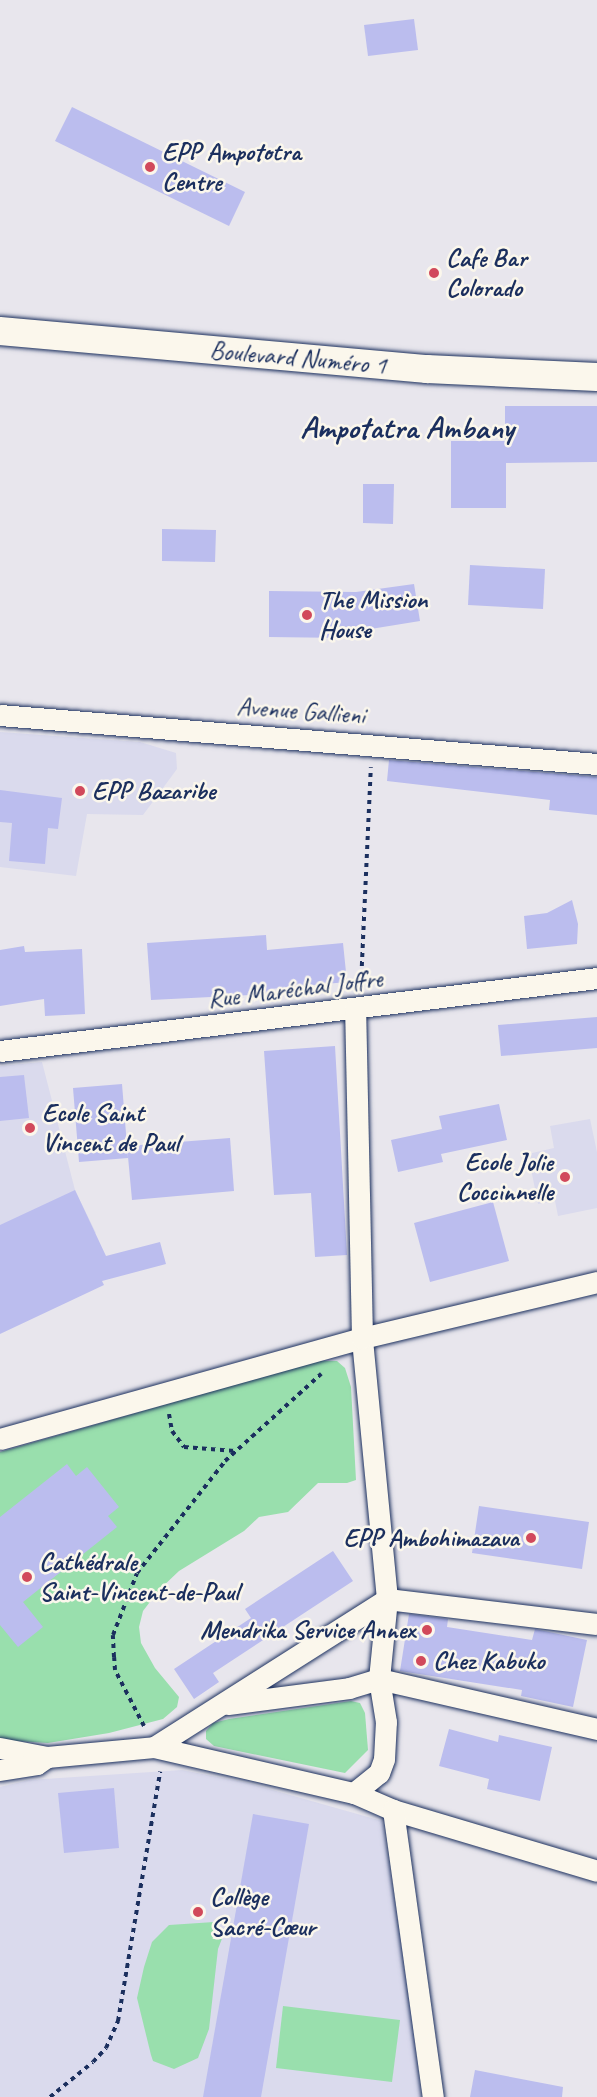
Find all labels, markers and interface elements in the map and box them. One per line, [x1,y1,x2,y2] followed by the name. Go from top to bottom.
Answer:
[162,136,301,198] place label: EPP Ampototra Centre
[143,160,157,174] marker: EPP Ampototra Centre
[446,242,527,304] place label: Cafe Bar Colorado
[427,266,441,280] marker: Cafe Bar Colorado
[209,335,387,381] street label: Boulevard Numéro 1
[300,409,514,447] district label: Ampotatra Ambany
[319,584,428,646] place label: The Mission House
[300,608,314,622] marker: The Mission House
[236,691,366,731] street label: Avenue Gallieni
[92,775,215,807] place label: EPP Bazaribe
[73,784,87,798] marker: EPP Bazaribe
[206,963,384,1015] street label: Rue Maréchal Joffre
[42,1097,179,1158] place label: Ecole Saint Vincent de Paul
[23,1121,37,1135] marker: Ecole Saint Vincent de Paul
[457,1146,553,1208] place label: Ecole Jolie Coccinnelle
[558,1170,572,1184] marker: Ecole Jolie Coccinnelle
[343,1522,519,1554] place label: EPP Ambohimazava
[524,1531,538,1545] marker: EPP Ambohimazava
[39,1546,239,1607] place label: Cathédrale Saint-Vincent-de-Paul
[20,1570,34,1584] marker: Cathédrale Saint-Vincent-de-Paul
[200,1614,415,1646] place label: Mendrika Service Annex
[420,1623,434,1637] marker: Mendrika Service Annex
[433,1645,545,1677] place label: Chez Kabuko
[414,1654,428,1668] marker: Chez Kabuko
[210,1881,315,1942] place label: Collège Sacré-Cœur
[191,1905,205,1919] marker: Collège Sacré-Cœur

